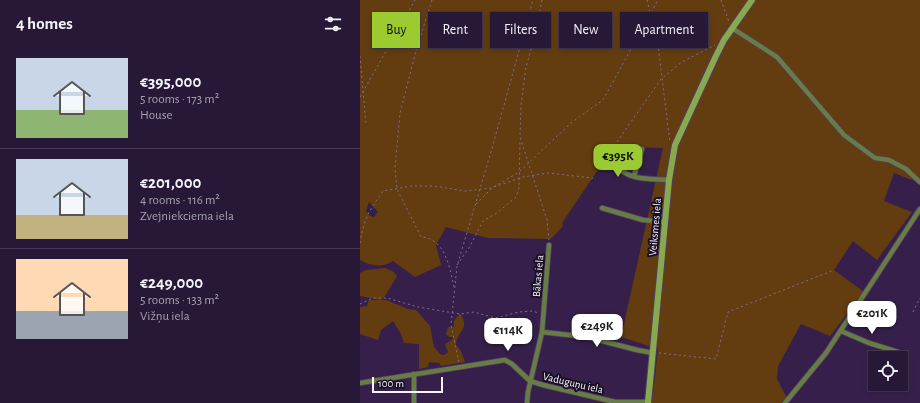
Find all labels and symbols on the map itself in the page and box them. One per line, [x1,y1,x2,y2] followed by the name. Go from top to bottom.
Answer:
[590,144,646,178] pin: €395K
[647,198,663,256] street label: Veiksmes iela
[531,254,545,298] street label: Bākas iela
[844,301,900,335] pin: €201K
[569,314,625,348] pin: €249K
[480,318,536,352] pin: €114K
[542,371,604,396] street label: Vaduguņu iela
[372,375,443,394] scale bar

